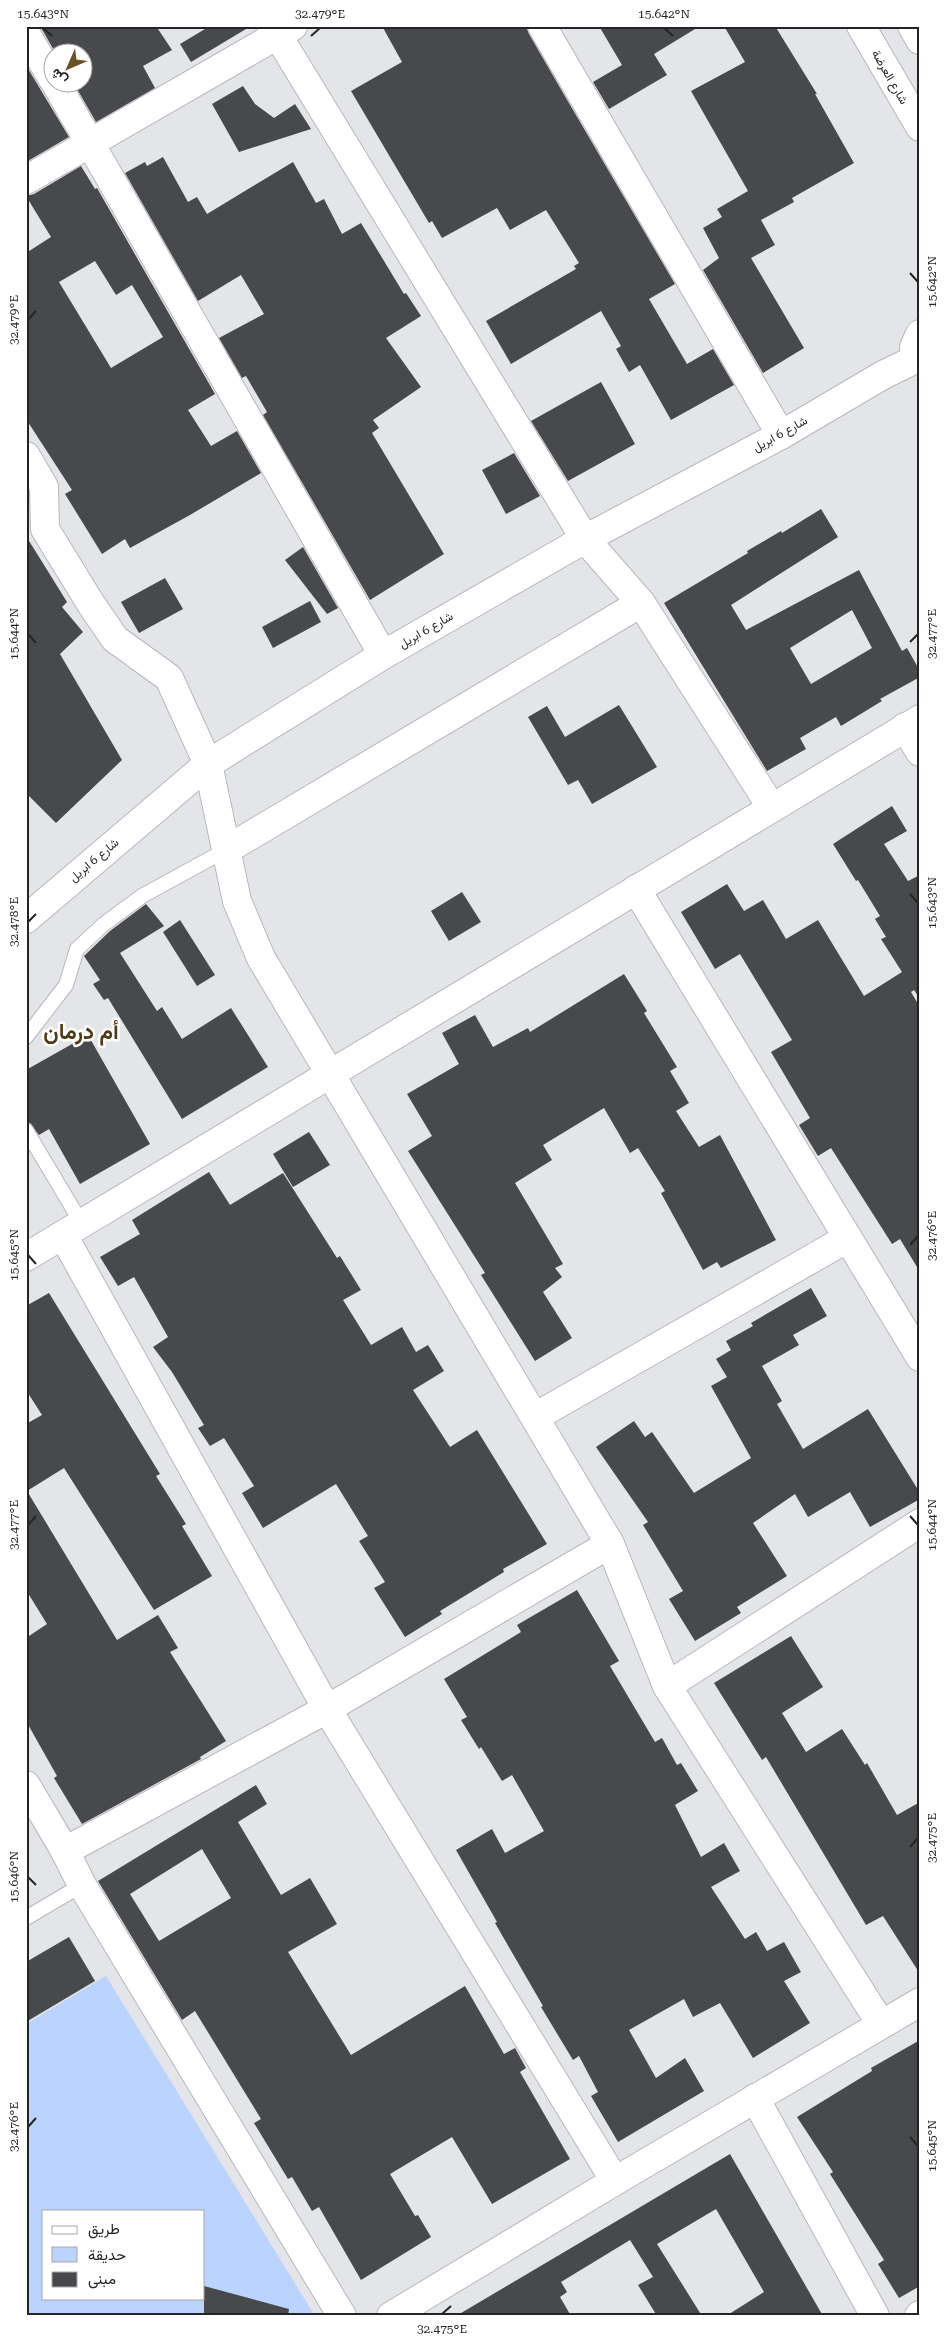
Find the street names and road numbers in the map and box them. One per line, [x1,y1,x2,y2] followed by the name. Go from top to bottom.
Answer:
[867,47,911,108] street label: شارع العرضة
[750,413,811,456] street label: شارع 6 ابريل
[396,609,457,653] street label: شارع 6 ابريل
[66,835,123,886] street label: شارع 6 ابريل

